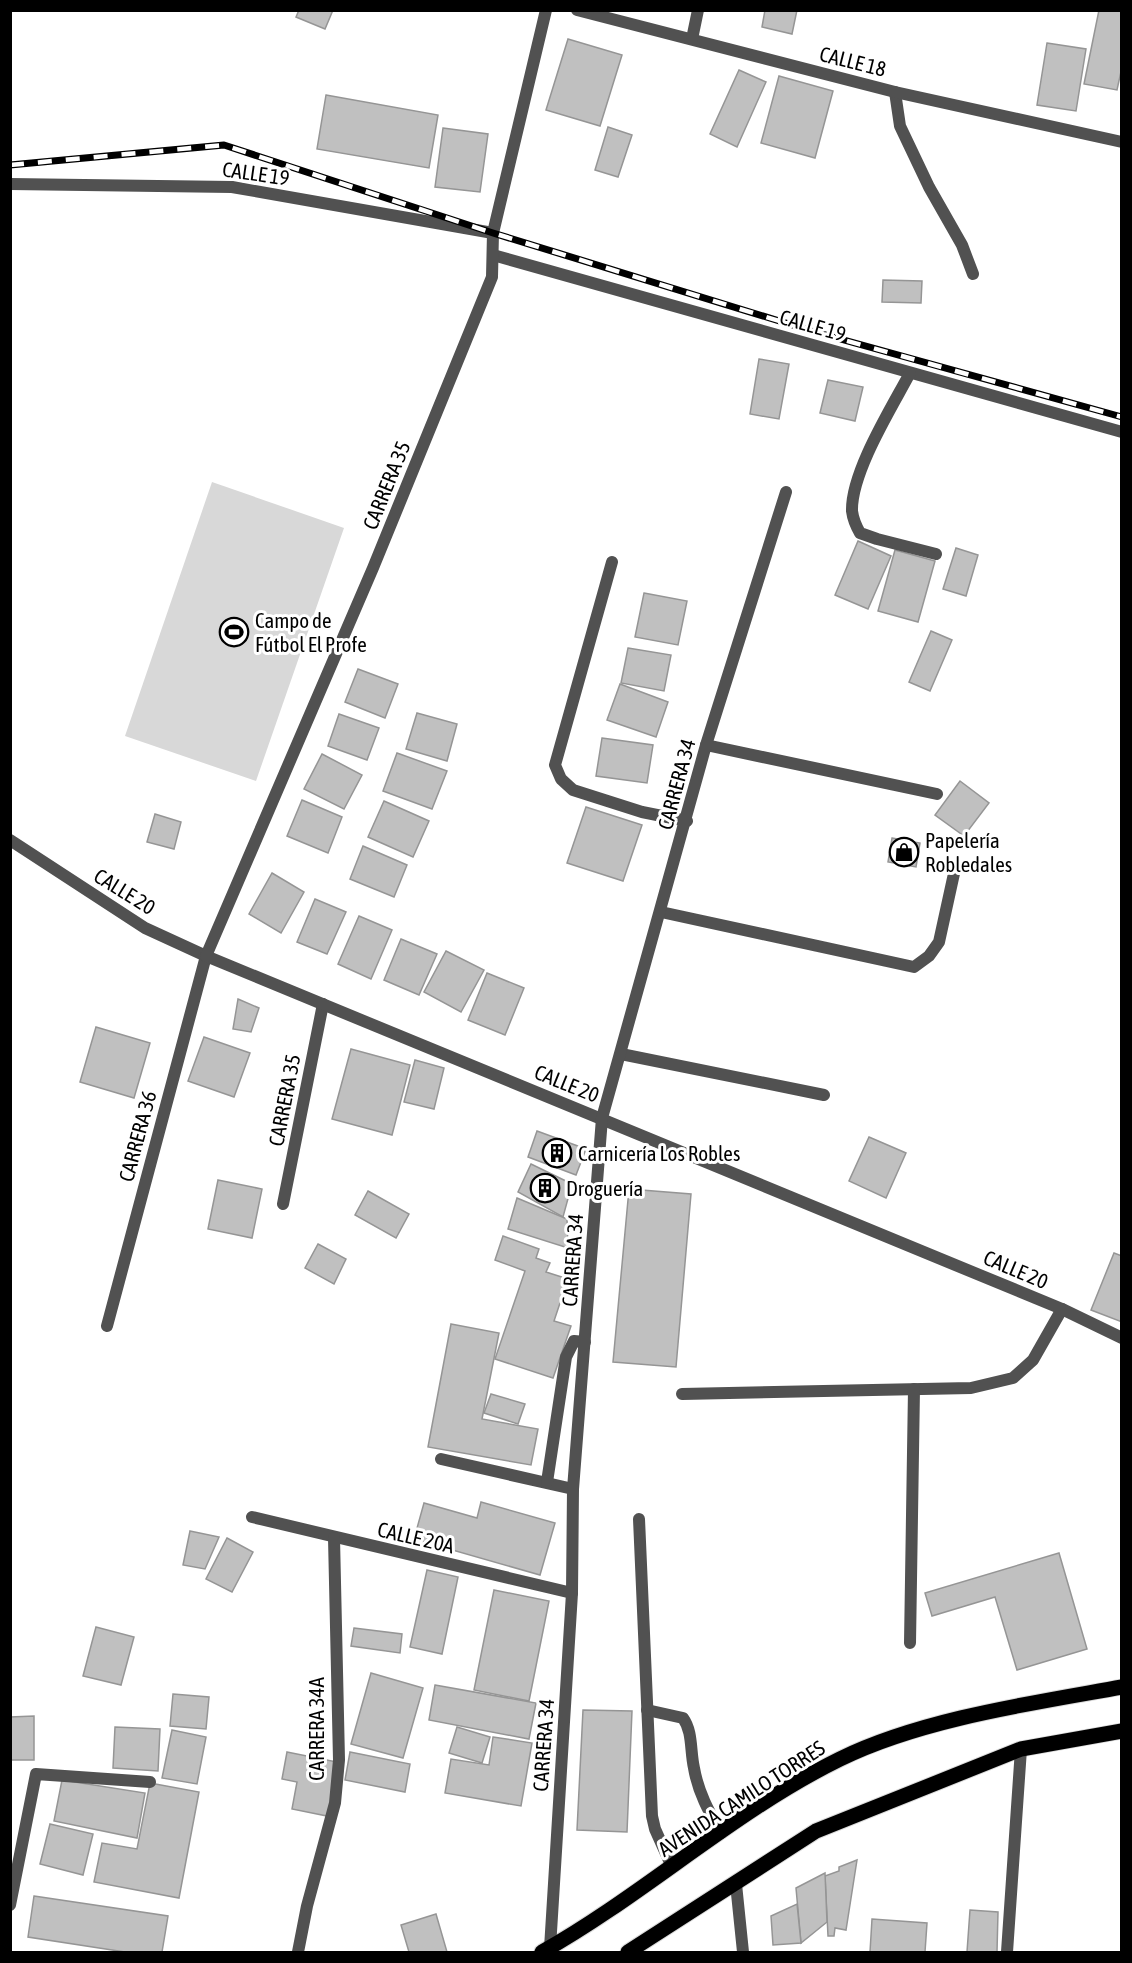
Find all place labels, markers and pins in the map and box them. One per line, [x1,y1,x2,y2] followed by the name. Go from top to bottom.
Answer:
[255,608,367,656] place label: Campo de Fútbol El Profe
[218,616,250,648] sports icon: Campo de Fútbol El Profe
[925,828,1012,876] place label: Papelería Robledales
[888,836,920,868] shop icon: Papelería Robledales
[541,1137,573,1169] building icon: Carnicería Los Robles
[578,1141,740,1165] place label: Carnicería Los Robles
[529,1172,561,1204] building icon: Droguería
[566,1176,643,1200] place label: Droguería

